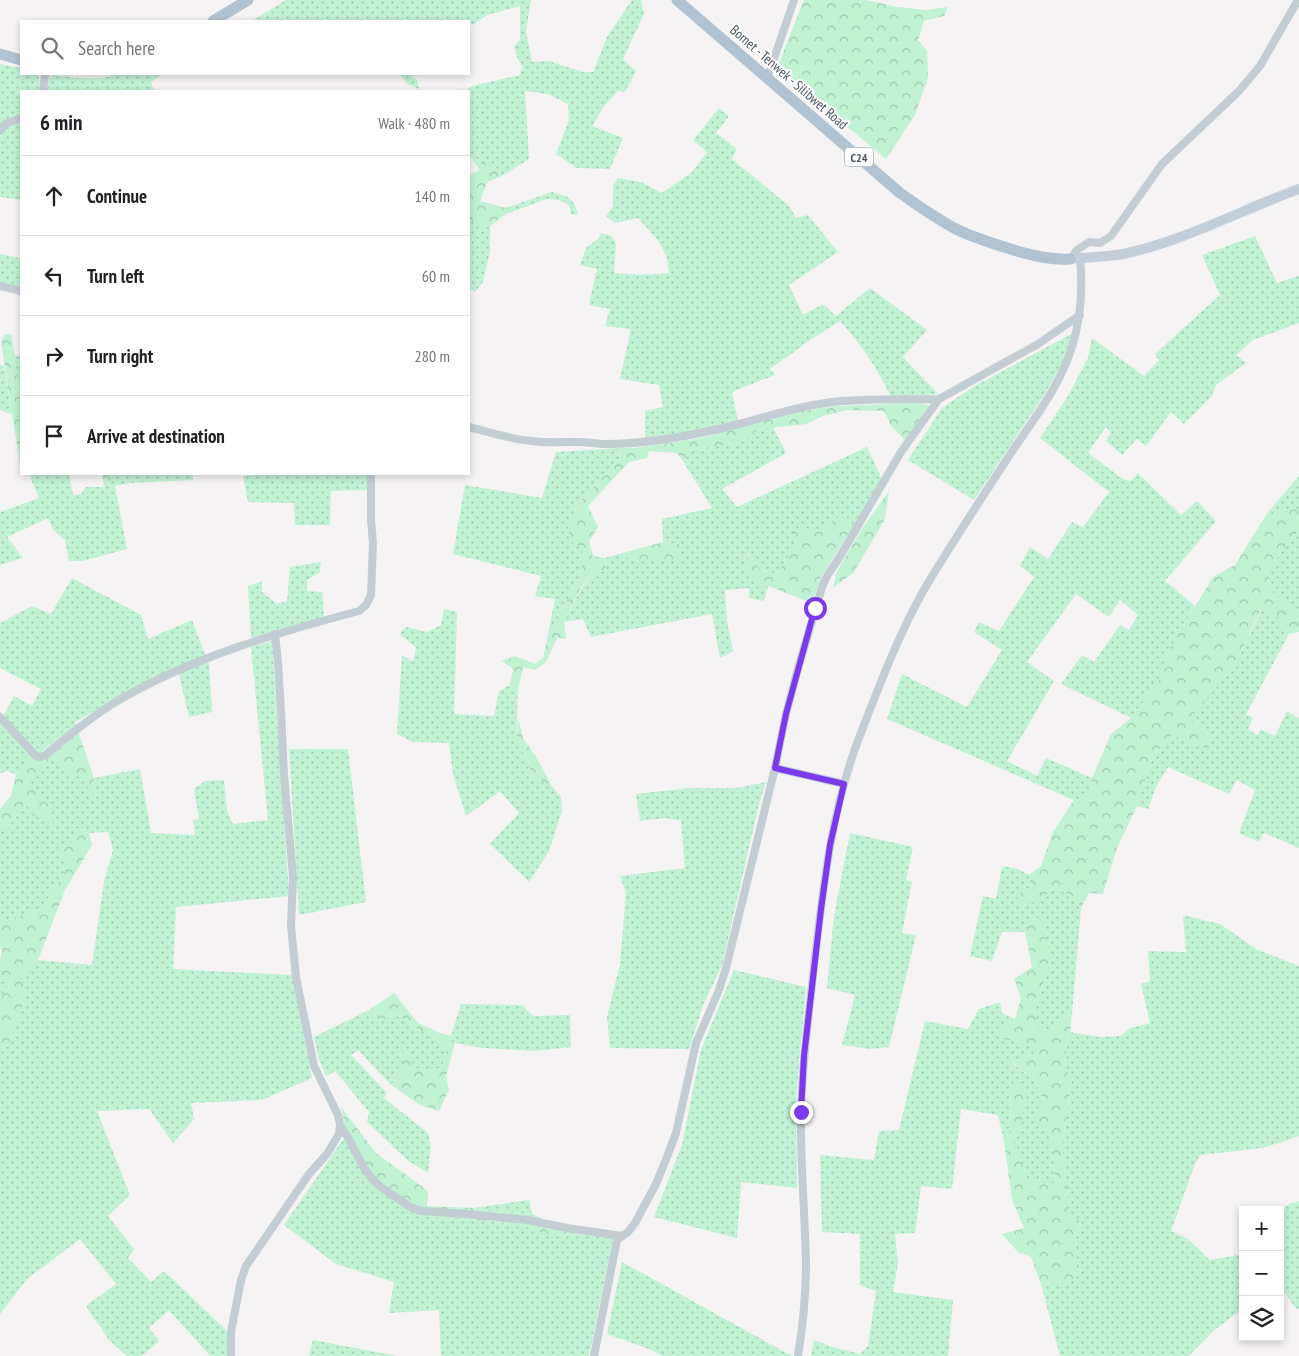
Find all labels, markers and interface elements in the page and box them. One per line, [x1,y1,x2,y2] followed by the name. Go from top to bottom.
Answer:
[20,20,470,75] search box
[726,21,852,133] street label: Bomet - Tenwek - Silibwet Road
[38,34,66,62] icon: search
[78,36,155,60] text: Search here
[40,109,82,136] text: 6 min
[378,113,450,133] text: Walk · 480 m
[845,148,873,166] road number: C24
[40,182,68,210] icon: ahead
[87,184,147,208] text: Continue
[415,186,450,206] text: 140 m
[40,262,68,290] icon: left
[87,264,144,288] text: Turn left
[422,266,450,286] text: 60 m
[40,342,68,370] icon: right
[87,344,153,368] text: Turn right
[415,346,450,366] text: 280 m
[40,422,68,450] icon: arrive
[87,424,225,448] text: Arrive at destination
[804,597,827,620] route start
[790,1101,813,1124] route end
[1239,1206,1284,1341] map controls
[1239,1206,1284,1251] button: +
[1239,1251,1284,1296] button: −
[1239,1296,1284,1341] button: layers

